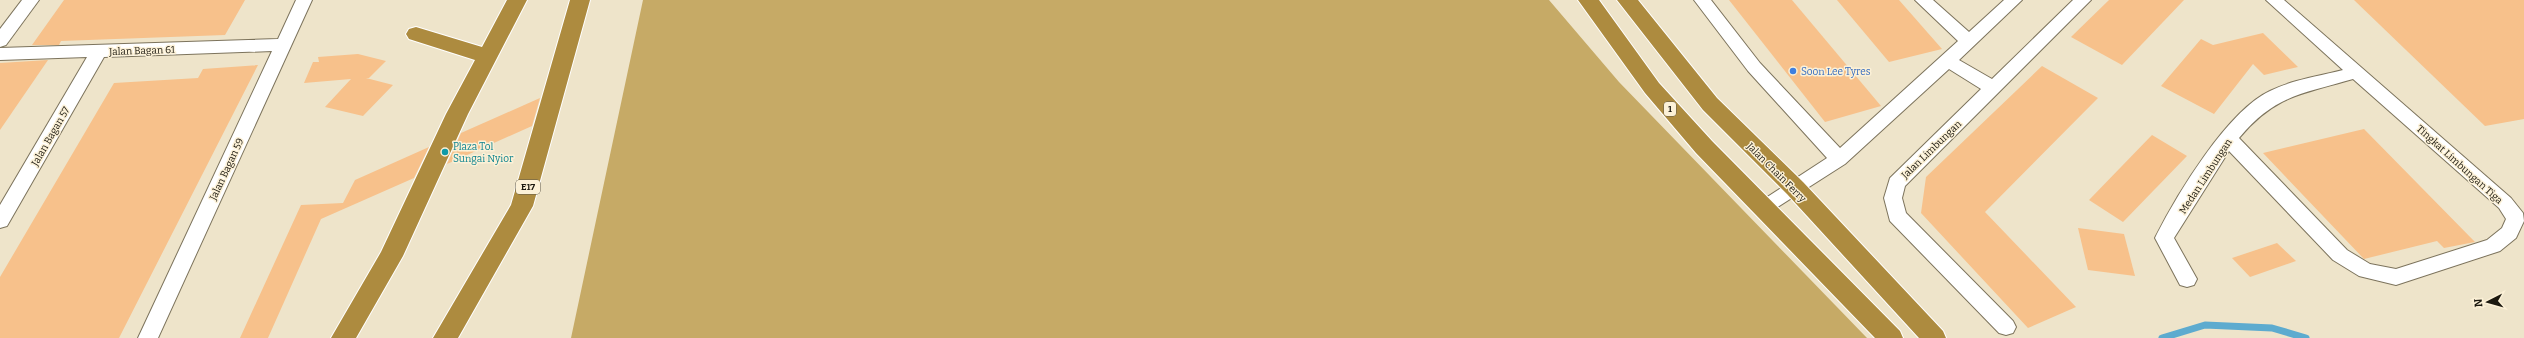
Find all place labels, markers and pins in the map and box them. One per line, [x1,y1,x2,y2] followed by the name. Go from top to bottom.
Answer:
[1788,66,1798,76] marker: Soon Lee Tyres
[1801,66,1871,78] place label: Soon Lee Tyres
[453,141,514,165] place label: Plaza Tol Sungai Nyior
[440,147,450,157] marker: Plaza Tol Sungai Nyior

